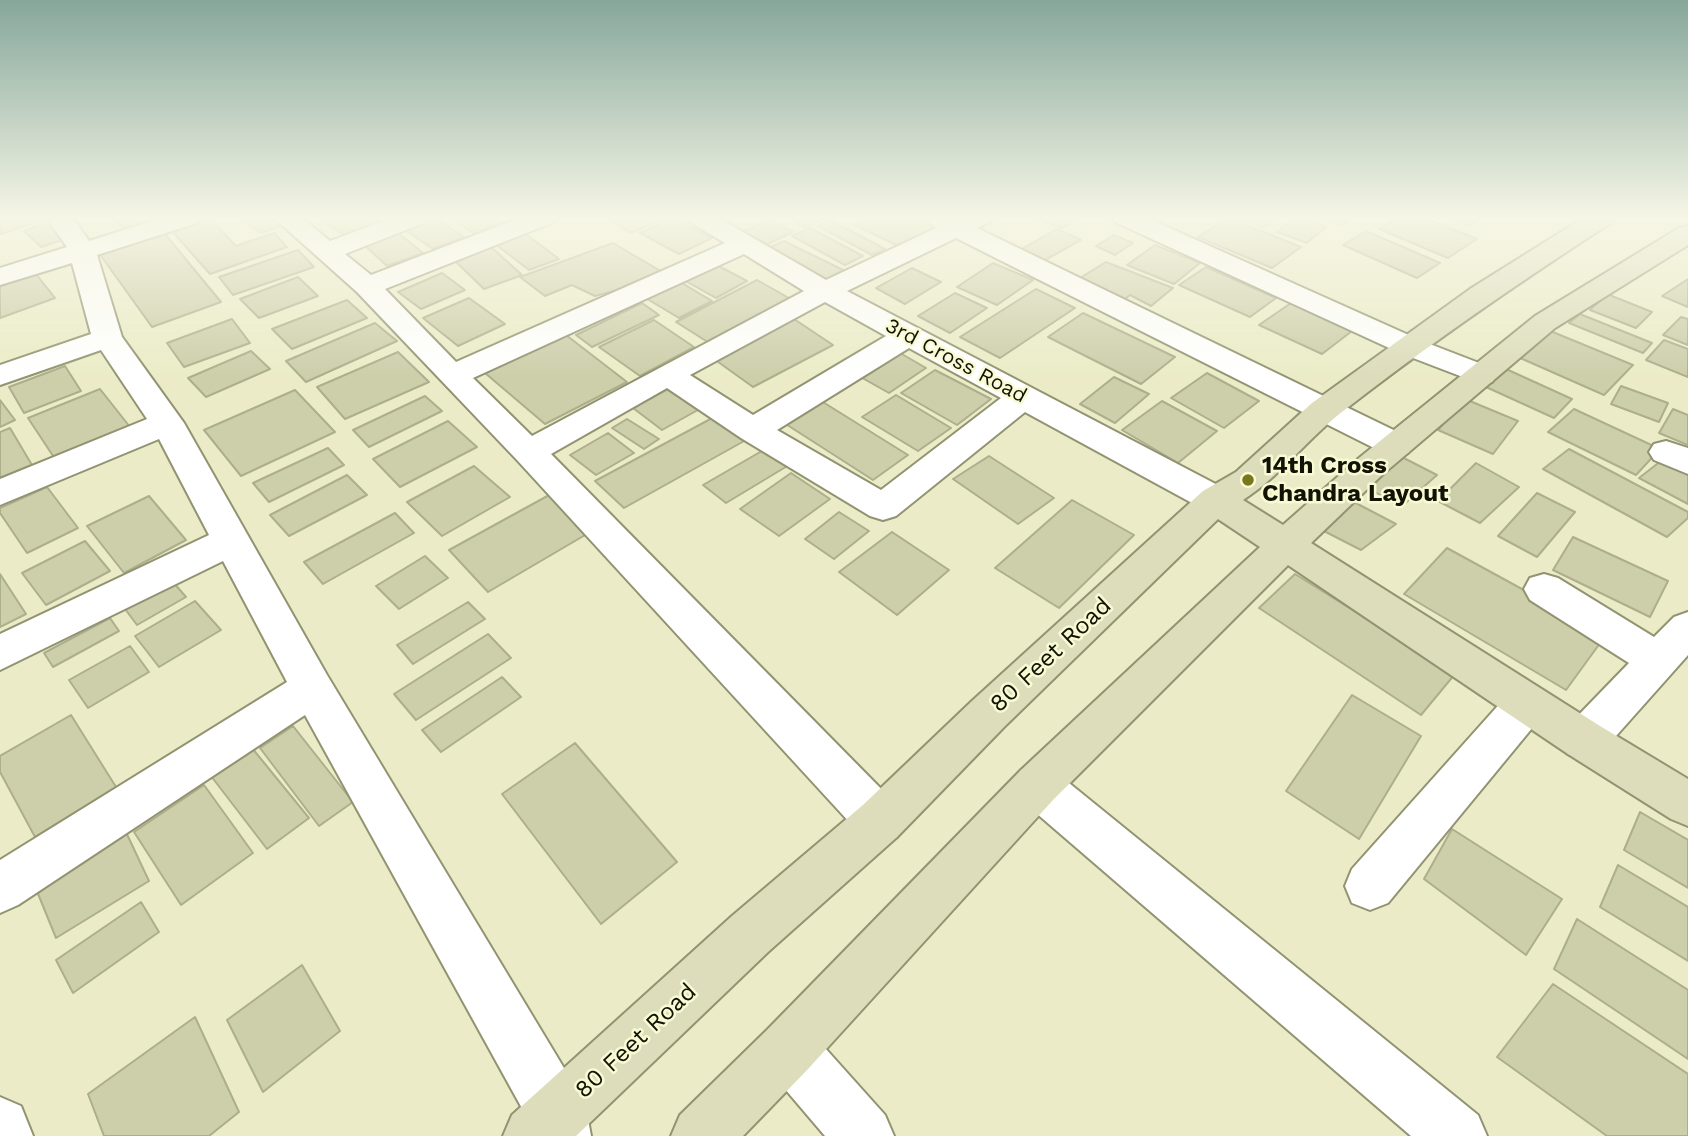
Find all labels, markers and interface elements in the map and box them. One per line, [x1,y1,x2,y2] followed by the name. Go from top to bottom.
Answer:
[881,313,1031,409] street label: 3rd Cross Road
[1262,452,1449,508] place label: 14th Cross Chandra Layout
[1240,472,1256,488] marker: 14th Cross Chandra Layout
[984,591,1118,719] street label: 80 Feet Road
[569,977,703,1105] street label: 80 Feet Road

